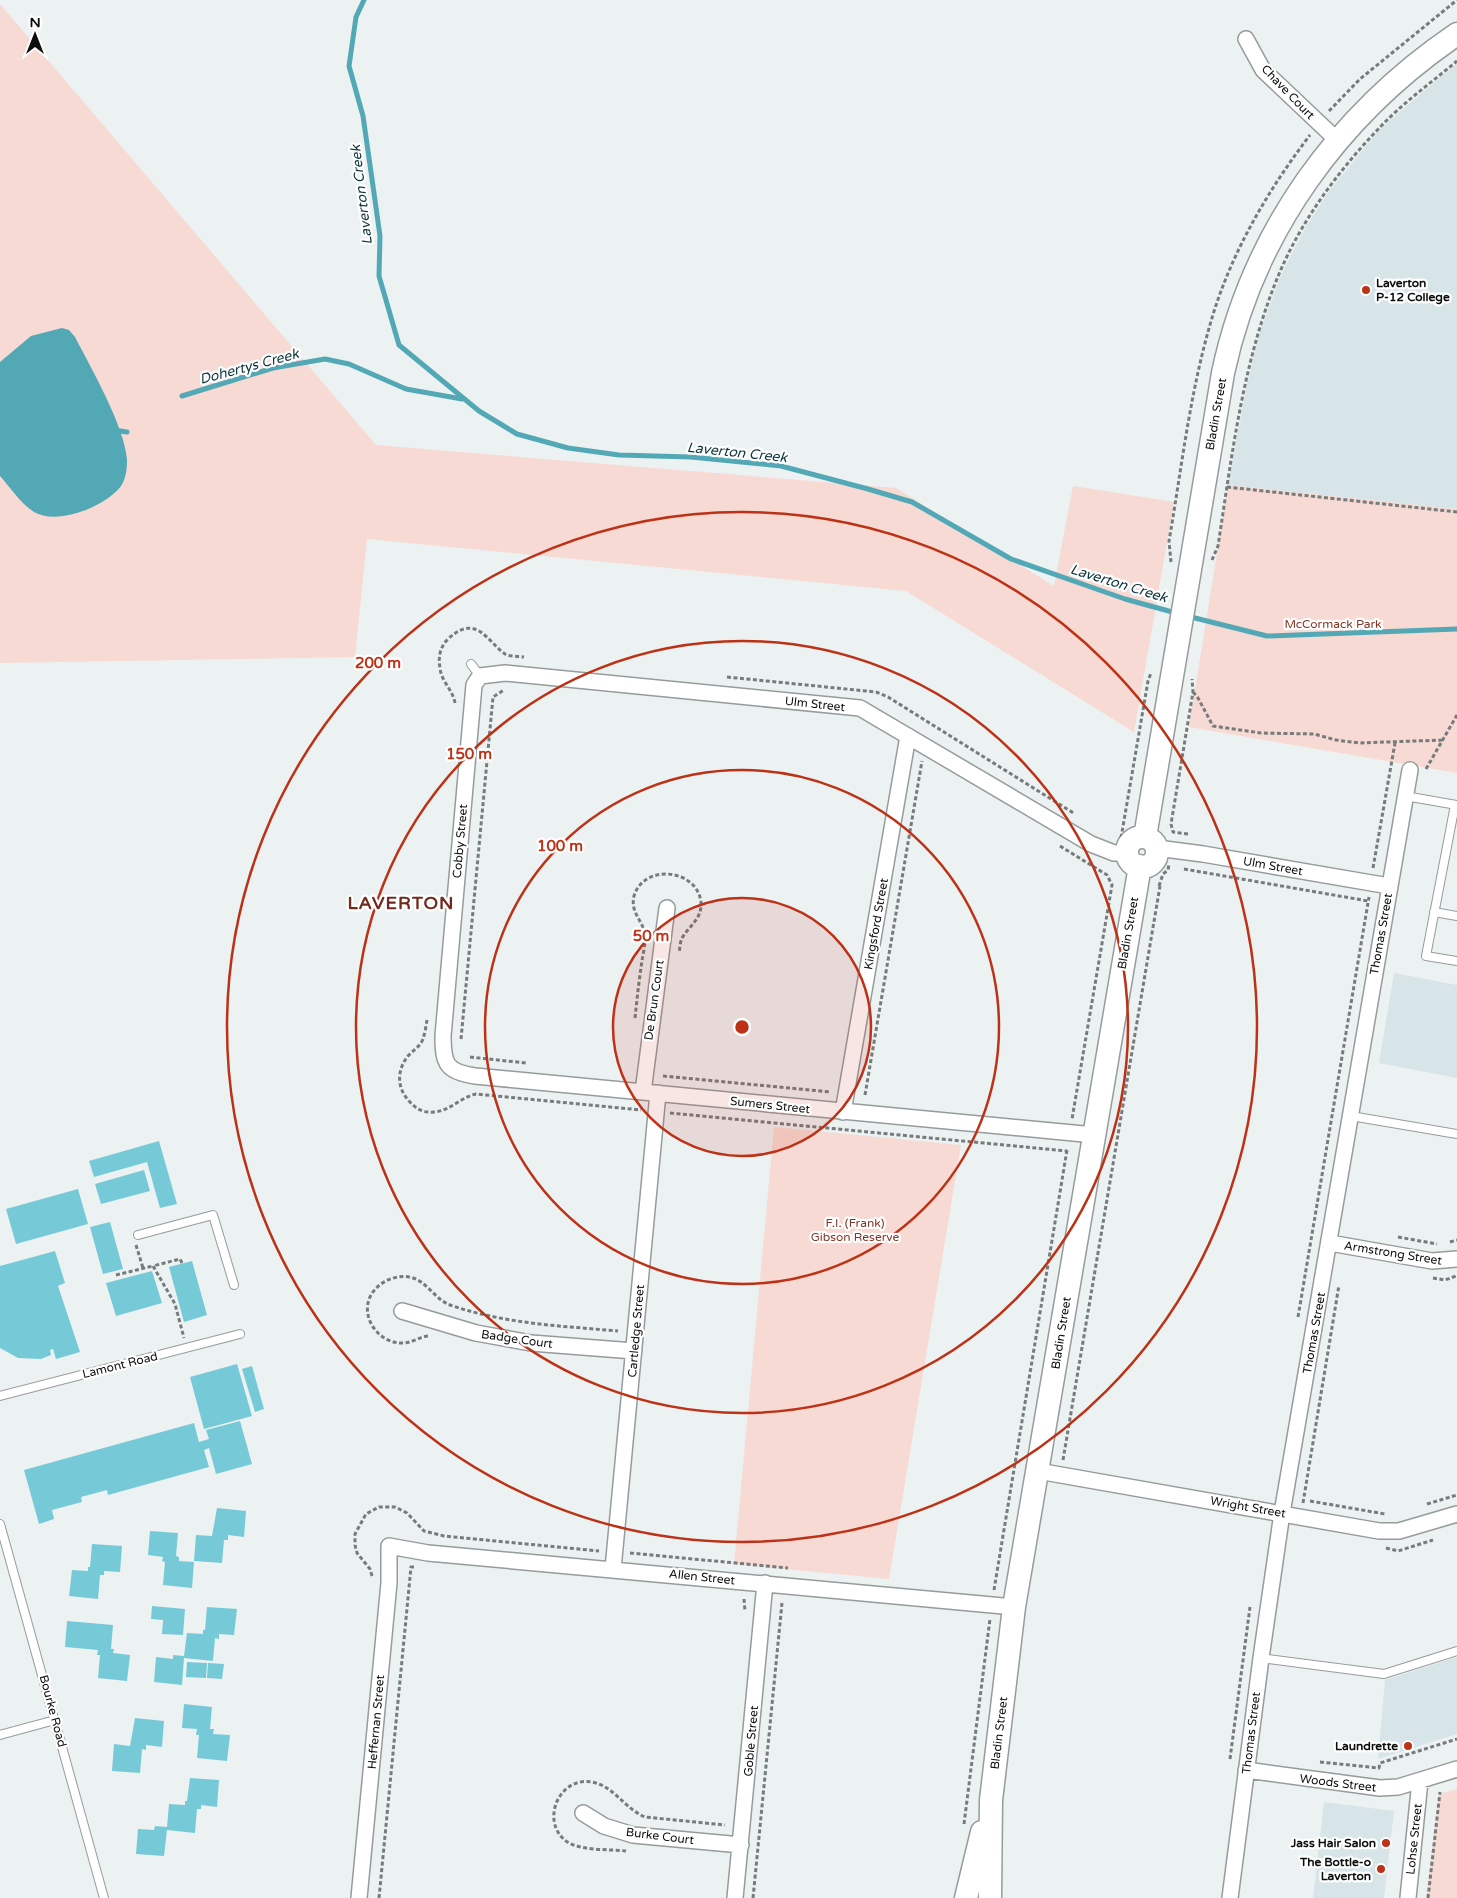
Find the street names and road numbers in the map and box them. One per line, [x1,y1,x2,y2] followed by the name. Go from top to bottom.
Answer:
[1259,62,1318,122] street label: Chave Court
[1203,376,1229,451] street label: Bladin Street
[784,694,846,714] street label: Ulm Street
[450,803,470,879] street label: Cobby Street
[1242,854,1304,878] street label: Ulm Street
[861,877,891,971] street label: Kingsford Street
[1367,892,1395,976] street label: Thomas Street
[1115,895,1141,970] street label: Bladin Street
[641,958,667,1041] street label: De Brun Court
[729,1094,811,1116] street label: Sumers Street
[1343,1238,1443,1268] street label: Armstrong Street
[625,1283,647,1378] street label: Cartledge Street
[1300,1291,1328,1375] street label: Thomas Street
[1048,1295,1074,1370] street label: Bladin Street
[480,1327,554,1351] street label: Badge Court
[81,1349,159,1381] street label: Lamont Road
[1209,1493,1287,1521] street label: Wright Street
[668,1567,736,1587] street label: Allen Street
[37,1673,69,1749] street label: Bourke Road
[365,1674,387,1770] street label: Heffernan Street
[1239,1691,1263,1775] street label: Thomas Street
[988,1695,1010,1770] street label: Bladin Street
[741,1705,761,1777] street label: Goble Street
[1299,1771,1377,1795] street label: Woods Street
[1403,1802,1425,1875] street label: Lohse Street
[625,1825,695,1847] street label: Burke Court

